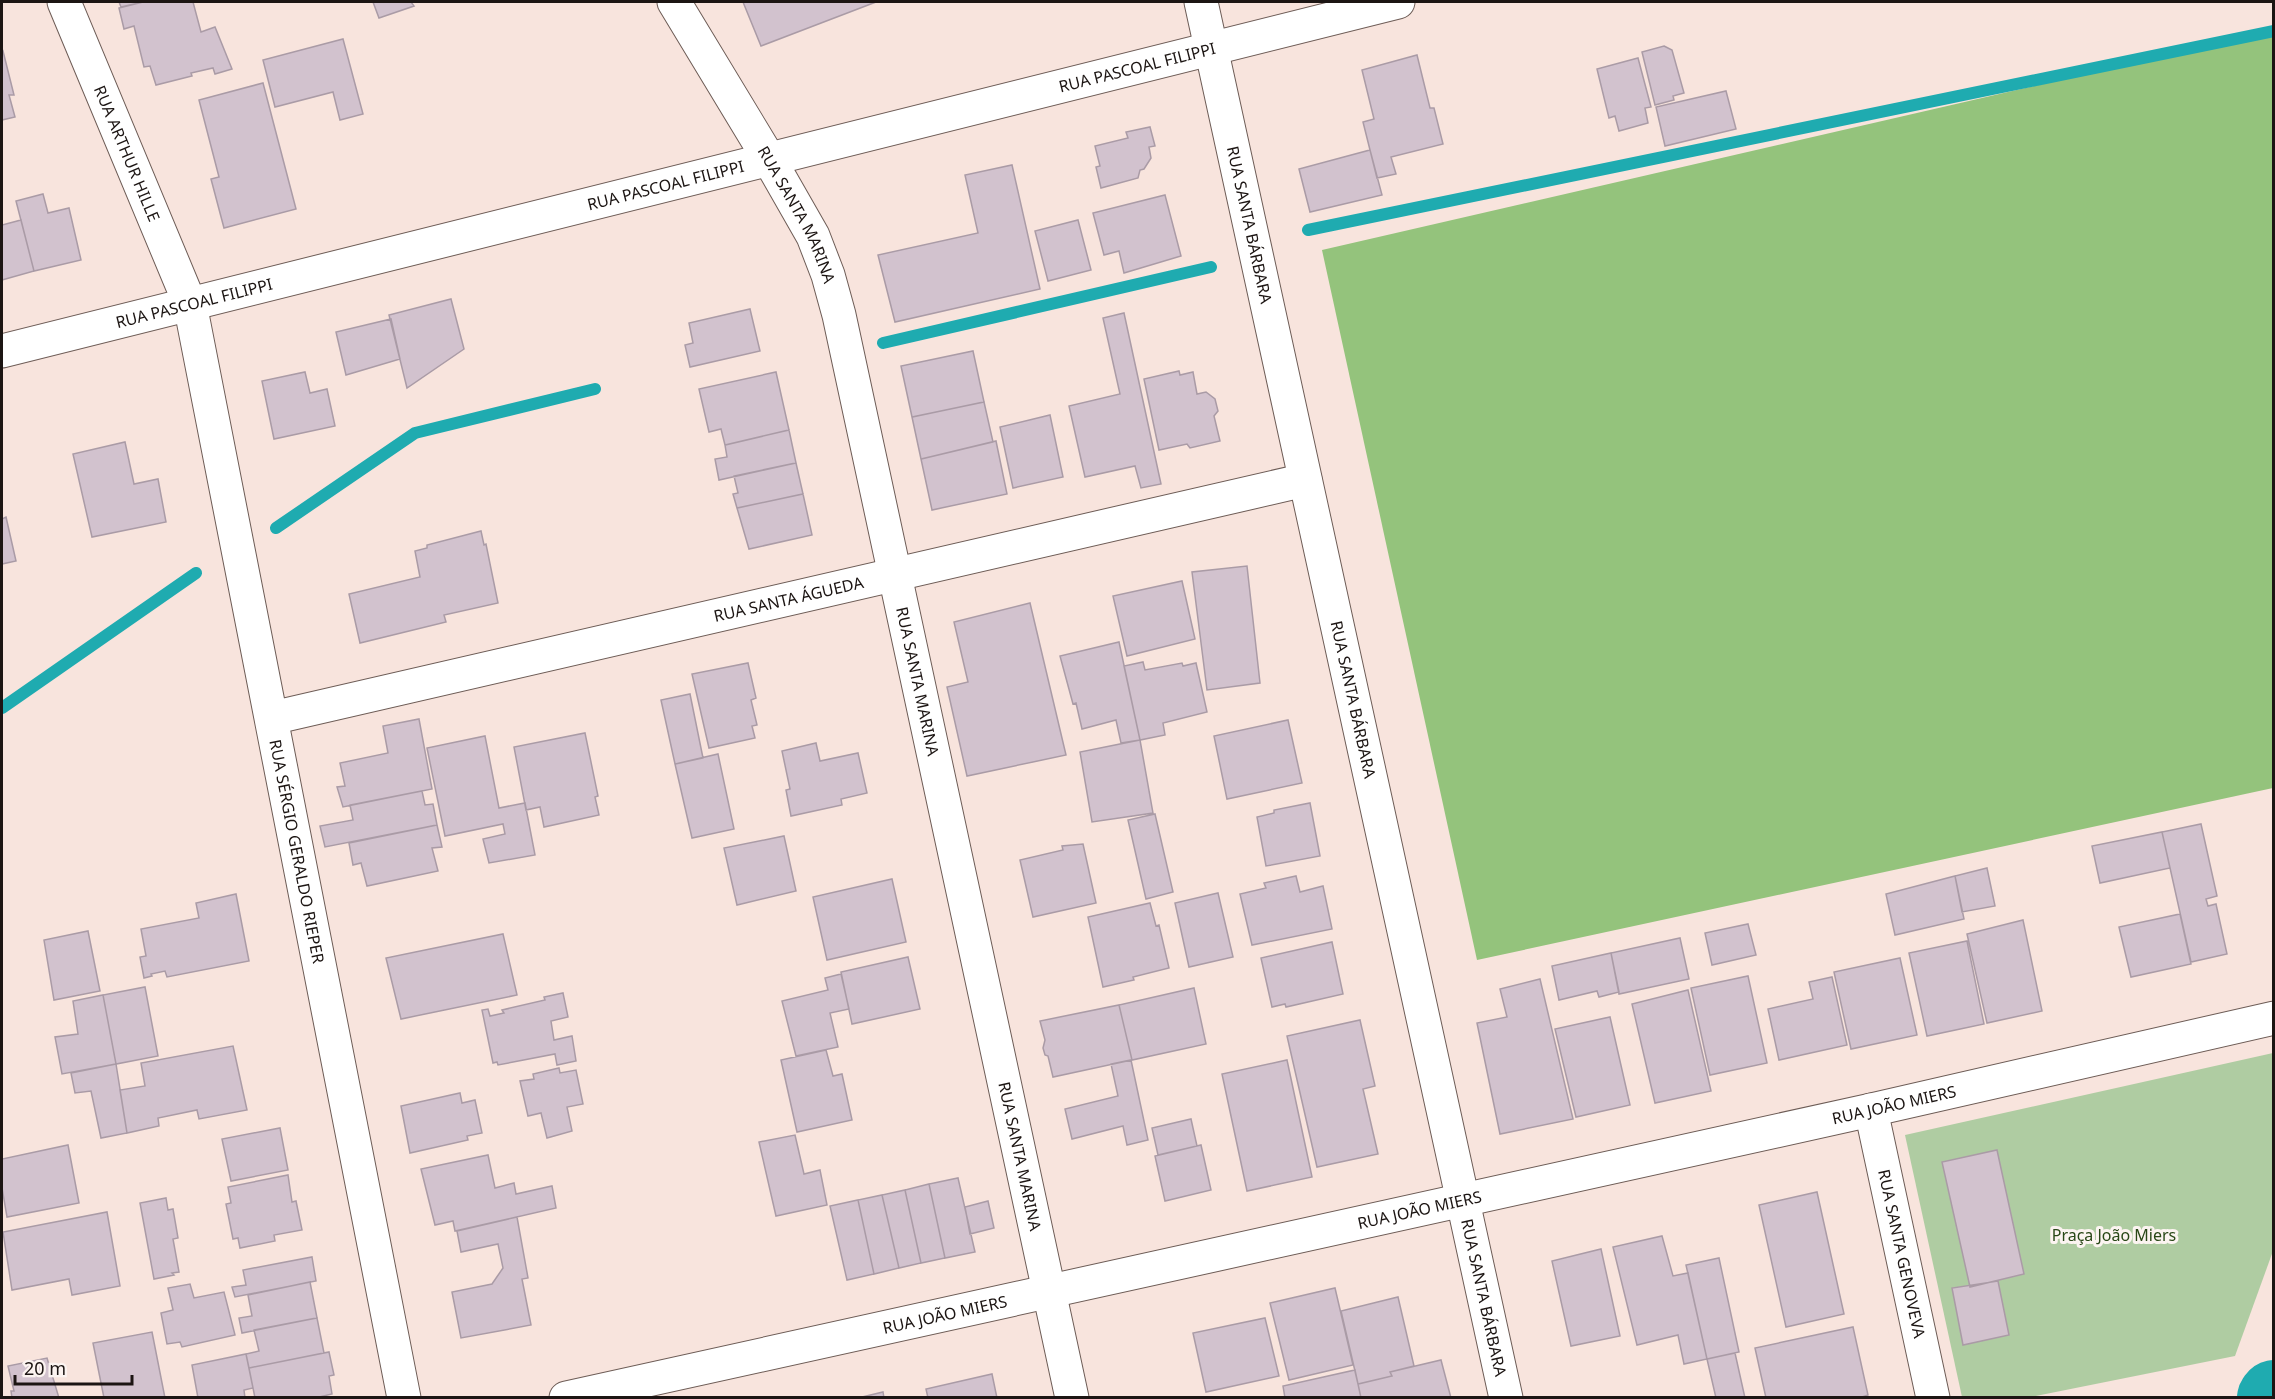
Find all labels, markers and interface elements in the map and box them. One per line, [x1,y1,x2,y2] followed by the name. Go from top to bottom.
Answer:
[1056,37,1218,97] street label: RUA PASCOAL FILIPPI
[89,82,165,225] street label: RUA ARTHUR HILLE
[753,142,841,286] street label: RUA SANTA MARINA
[1222,144,1278,306] street label: RUA SANTA BÁRBARA
[585,155,746,215] street label: RUA PASCOAL FILIPPI
[113,273,275,333] street label: RUA PASCOAL FILIPPI
[711,571,866,627] street label: RUA SANTA ÁGUEDA
[891,605,945,758] street label: RUA SANTA MARINA
[1326,619,1381,781] street label: RUA SANTA BÁRBARA
[264,738,330,965] street label: RUA SÉRGIO GERALDO RIEPER
[993,1080,1047,1234] street label: RUA SANTA MARINA
[1830,1080,1958,1129] street label: RUA JOÃO MIERS
[1873,1167,1931,1341] street label: RUA SANTA GENOVEVA
[1355,1185,1484,1234] street label: RUA JOÃO MIERS
[1456,1217,1512,1379] street label: RUA SANTA BÁRBARA
[2052,1224,2176,1246] park label: Praça João Miers
[881,1290,1009,1339] street label: RUA JOÃO MIERS
[15,1348,132,1386] scale bar
[24,1356,66,1380] text: 20 m

